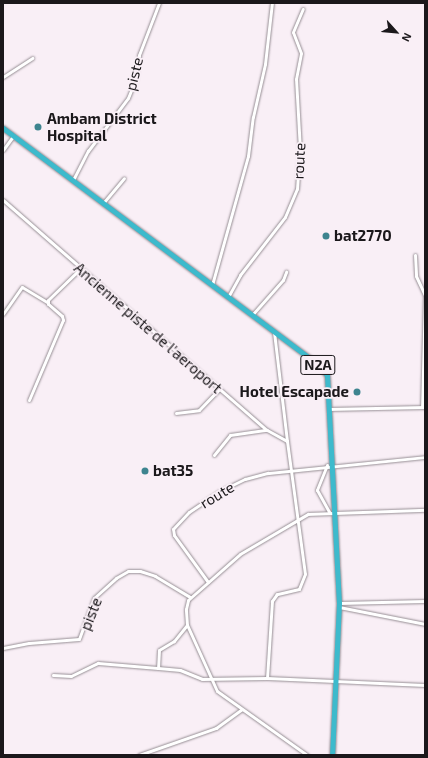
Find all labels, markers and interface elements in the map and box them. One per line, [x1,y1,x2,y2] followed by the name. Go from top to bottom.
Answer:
[376,12,416,52] north arrow
[400,31,415,44] text: N
[121,55,147,93] street label: piste
[47,109,157,144] place label: Ambam District Hospital
[32,121,44,133] marker: Ambam District Hospital
[289,142,309,180] street label: route
[334,227,392,245] place label: bat2770
[321,231,331,241] marker: bat2770
[70,259,226,397] street label: Ancienne piste de l'aeroport
[300,353,336,377] road number: N2A
[239,383,349,401] place label: Hotel Escapade
[352,387,362,397] marker: Hotel Escapade
[153,462,193,480] place label: bat35
[140,466,150,476] marker: bat35
[197,478,237,512] street label: route
[76,595,106,633] street label: piste

